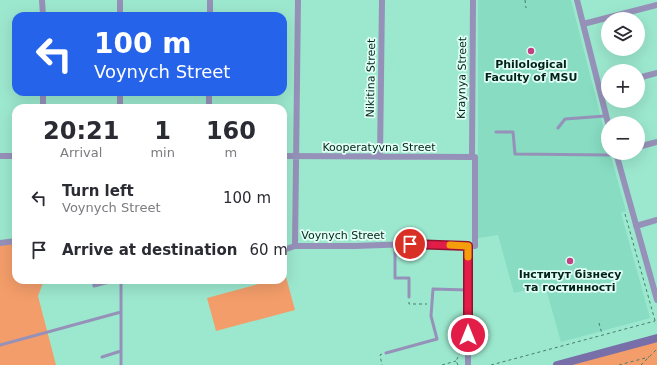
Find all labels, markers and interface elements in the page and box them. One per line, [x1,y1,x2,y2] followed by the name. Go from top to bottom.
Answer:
[601,12,645,160] map controls
[601,12,645,56] button: layers
[94,27,191,60] text: 100 m
[28,28,80,80] icon: left
[455,36,469,119] street label: Kraynya Street
[364,38,378,117] street label: Nikitina Street
[526,46,536,56] marker: Philological Faculty of MSU
[485,58,577,84] place label: Philological Faculty of MSU
[94,61,230,82] text: Voynych Street
[601,64,645,108] button: +
[601,116,645,160] button: −
[43,117,119,145] text: 20:21
[154,117,171,145] text: 1
[206,117,256,145] text: 160
[322,141,436,154] street label: Kooperatyvna Street
[60,145,102,160] text: Arrival
[150,145,175,160] text: min
[225,145,237,160] text: m
[62,182,134,200] text: Turn left
[28,187,50,209] icon: left
[223,189,271,207] text: 100 m
[62,200,160,215] text: Voynych Street
[393,227,427,261] pin
[301,229,385,242] street label: Voynych Street
[399,233,421,255] icon: arrive
[28,239,50,261] icon: arrive
[62,241,237,259] text: Arrive at destination
[249,241,288,259] text: 60 m
[565,256,575,266] marker: Інститут бізнесу та гостинності
[519,268,621,294] place label: Інститут бізнесу та гостинності
[447,314,489,356] position arrow

